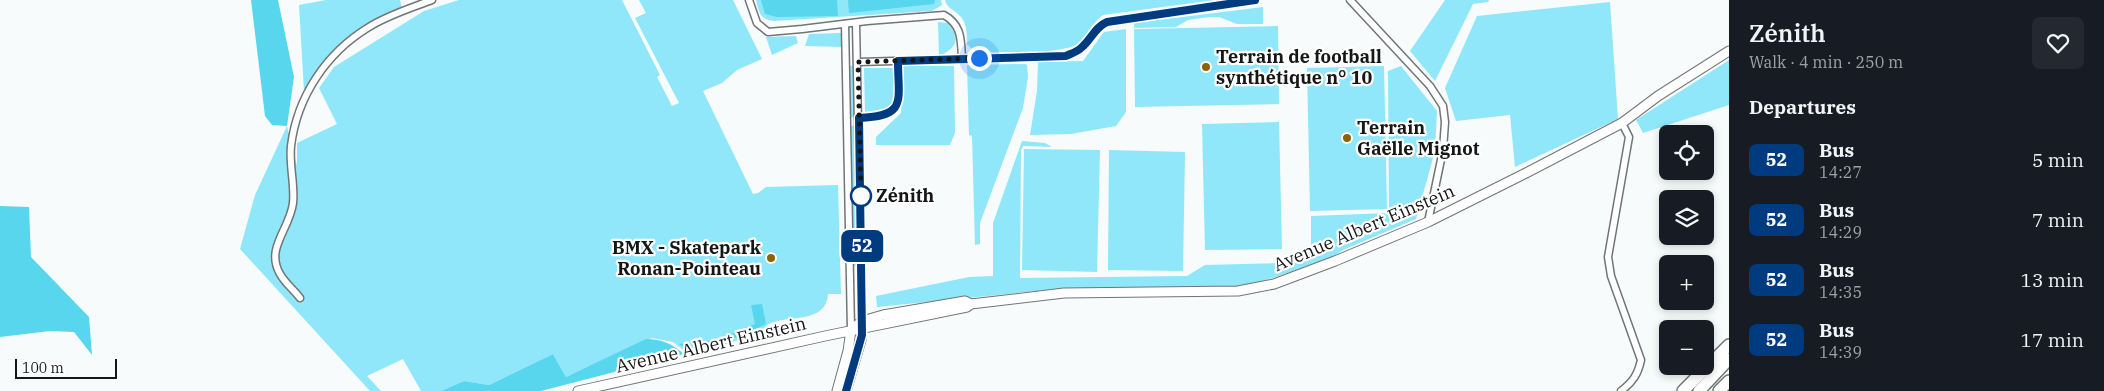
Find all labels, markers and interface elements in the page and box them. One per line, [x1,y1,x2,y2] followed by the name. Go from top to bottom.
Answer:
[1749,17,1826,49] text: Zénith
[2032,17,2084,69] button: heart
[1216,45,1382,89] place label: Terrain de football synthétique n° 10
[967,46,992,71] your location
[1749,52,1903,72] text: Walk · 4 min · 250 m
[1200,61,1212,73] marker: Terrain de football synthétique n° 10
[1749,95,1856,119] text: Departures
[1357,116,1480,160] place label: Terrain Gaëlle Mignot
[1659,125,1714,375] map controls
[1659,125,1714,180] button: locate
[1341,132,1353,144] marker: Terrain Gaëlle Mignot
[1819,138,1854,162] text: Bus
[1766,148,1787,171] text: 52
[2032,148,2084,172] text: 5 min
[1819,162,1862,182] text: 14:27
[1270,179,1458,276] street label: Avenue Albert Einstein
[876,184,935,207] place label: Zénith
[850,185,872,207] marker: Zénith
[1659,190,1714,245] button: layers
[1819,198,1854,222] text: Bus
[1766,208,1787,231] text: 52
[2032,208,2084,232] text: 7 min
[1819,222,1862,242] text: 14:29
[840,230,884,262] line badge: 52
[851,234,873,257] text: 52
[612,236,762,280] place label: BMX - Skatepark Ronan-Pointeau
[765,252,777,264] marker: BMX - Skatepark Ronan-Pointeau
[1659,255,1714,310] button: +
[1819,258,1854,282] text: Bus
[1766,268,1787,291] text: 52
[2021,268,2084,292] text: 13 min
[1819,282,1862,302] text: 14:35
[613,311,808,378] street label: Avenue Albert Einstein
[1819,318,1854,342] text: Bus
[1659,320,1714,375] button: −
[1766,328,1787,351] text: 52
[2021,328,2084,352] text: 17 min
[1819,342,1862,362] text: 14:39
[15,356,118,379] scale bar
[22,359,64,377] text: 100 m

